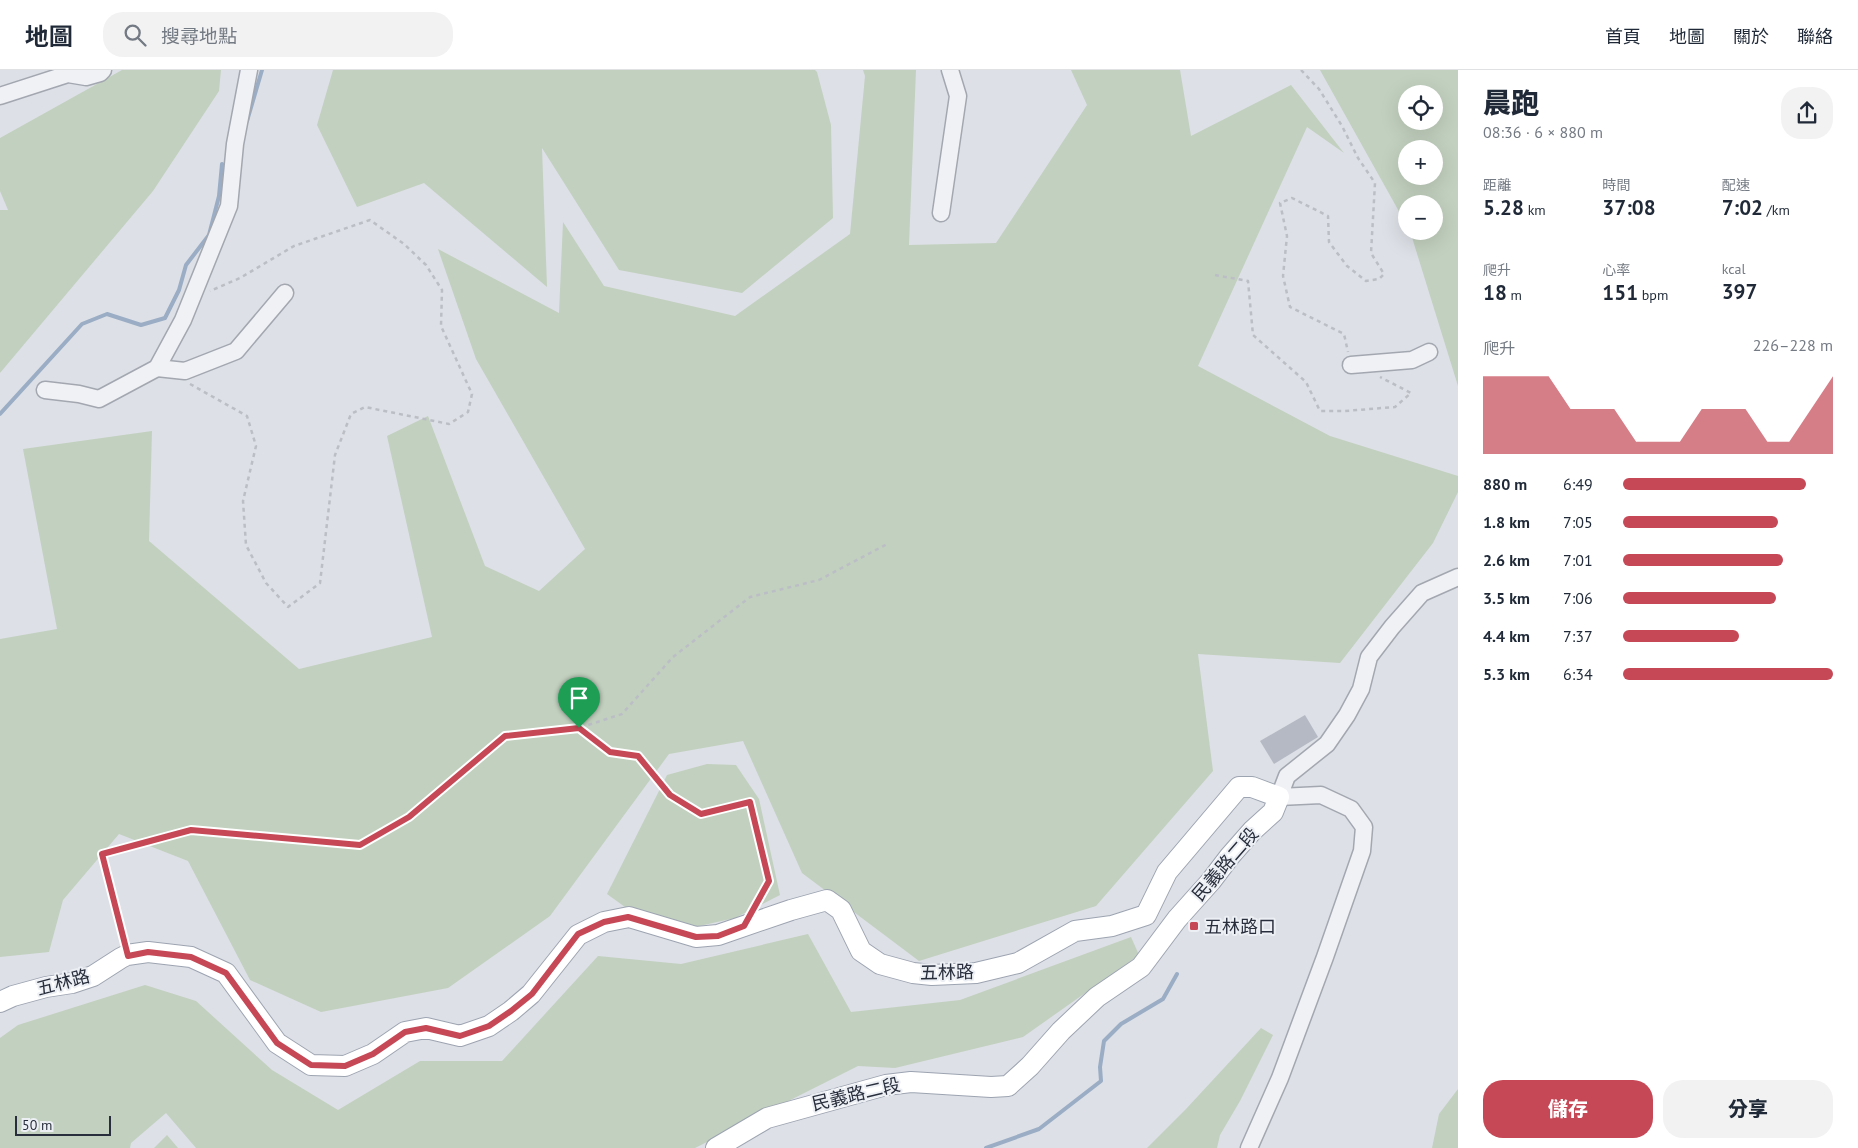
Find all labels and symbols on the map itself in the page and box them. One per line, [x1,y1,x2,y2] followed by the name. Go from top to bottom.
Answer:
[558,677,600,728] pin
[1187,822,1263,906] street label: 民義路二段
[1204,915,1276,938] place label: 五林路口
[1188,920,1200,932] marker: 五林路口
[920,960,974,984] street label: 五林路
[34,964,92,1000] street label: 五林路
[810,1073,902,1115] street label: 民義路二段
[15,1113,111,1136] scale bar

